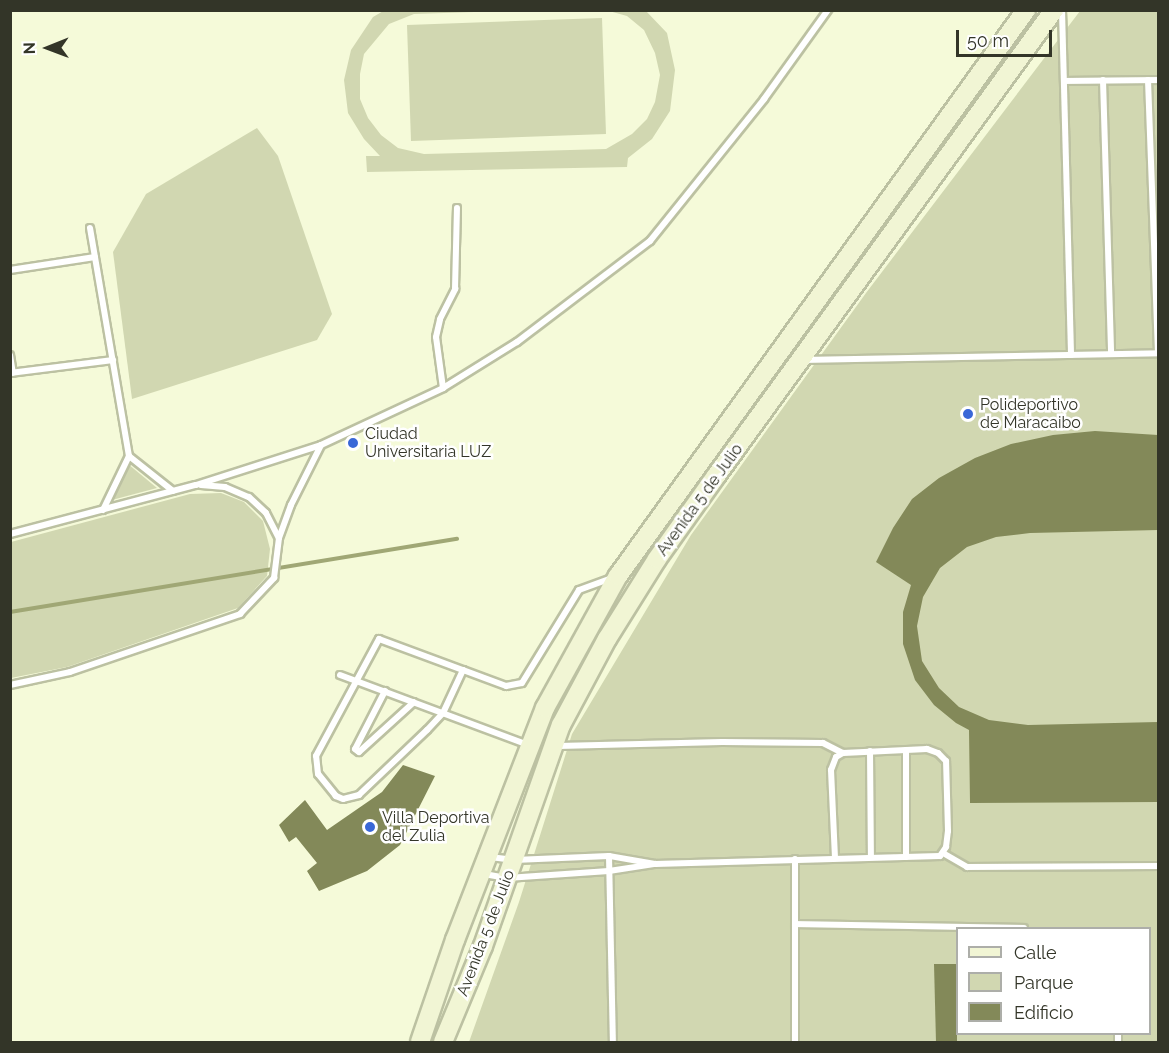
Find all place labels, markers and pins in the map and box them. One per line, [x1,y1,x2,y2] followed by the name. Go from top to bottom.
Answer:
[980,395,1081,433] place label: Polideportivo de Maracaibo
[961,407,975,421] marker: Polideportivo de Maracaibo
[365,424,491,462] place label: Ciudad Universitaria LUZ
[346,436,360,450] marker: Ciudad Universitaria LUZ
[382,808,490,846] place label: Villa Deportiva del Zulia
[363,820,377,834] marker: Villa Deportiva del Zulia

